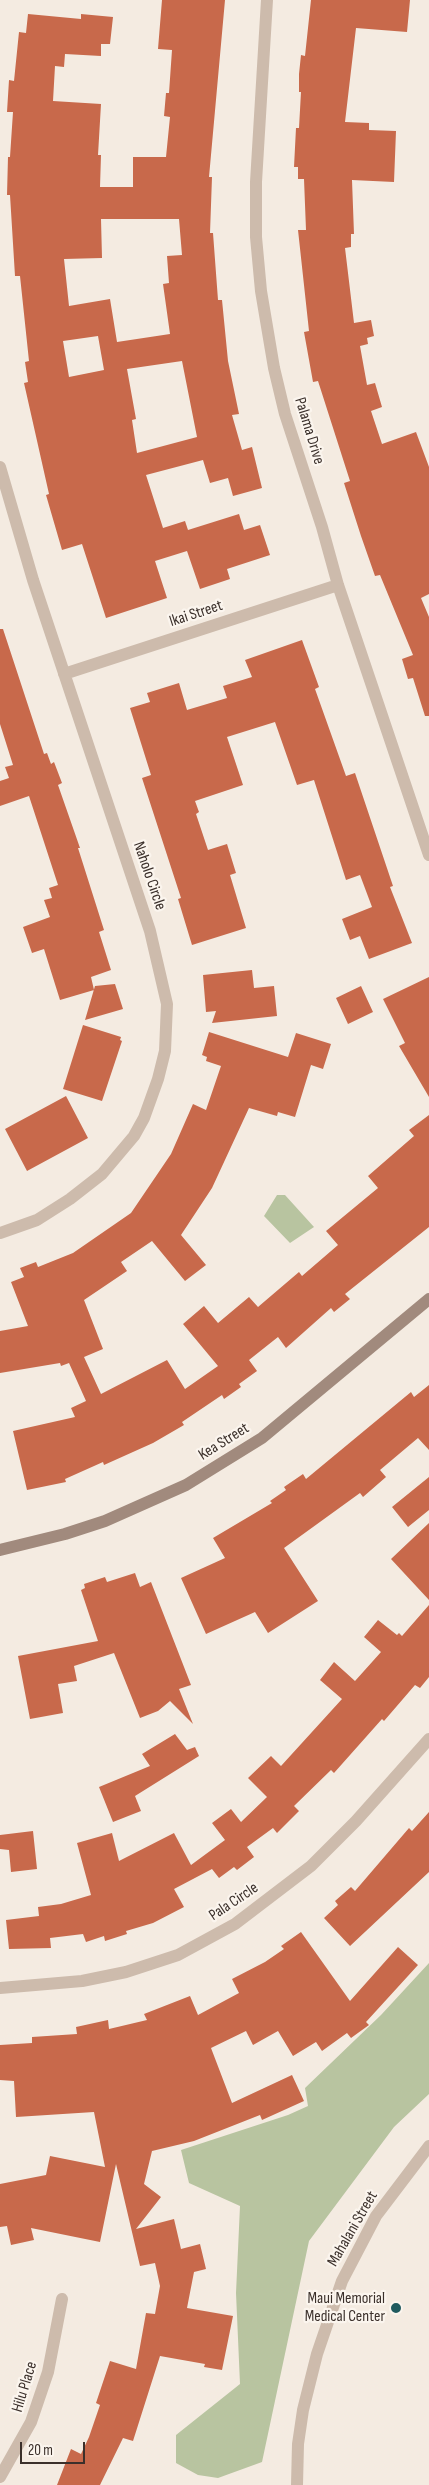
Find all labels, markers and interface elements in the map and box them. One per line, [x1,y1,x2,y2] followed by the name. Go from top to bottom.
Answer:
[290,395,328,467] street label: Palama Drive
[167,596,225,632] street label: Ikai Street
[128,839,170,913] street label: Naholo Circle
[195,1419,253,1465] street label: Kea Street
[206,1879,262,1925] street label: Pala Circle
[324,2188,382,2270] street label: Mahalani Street
[305,2289,385,2327] place label: Maui Memorial Medical Center
[389,2301,403,2315] marker: Maui Memorial Medical Center
[8,2359,42,2415] street label: Hilu Place
[22,2432,88,2464] scale bar
[28,2441,53,2460] text: 20 m

